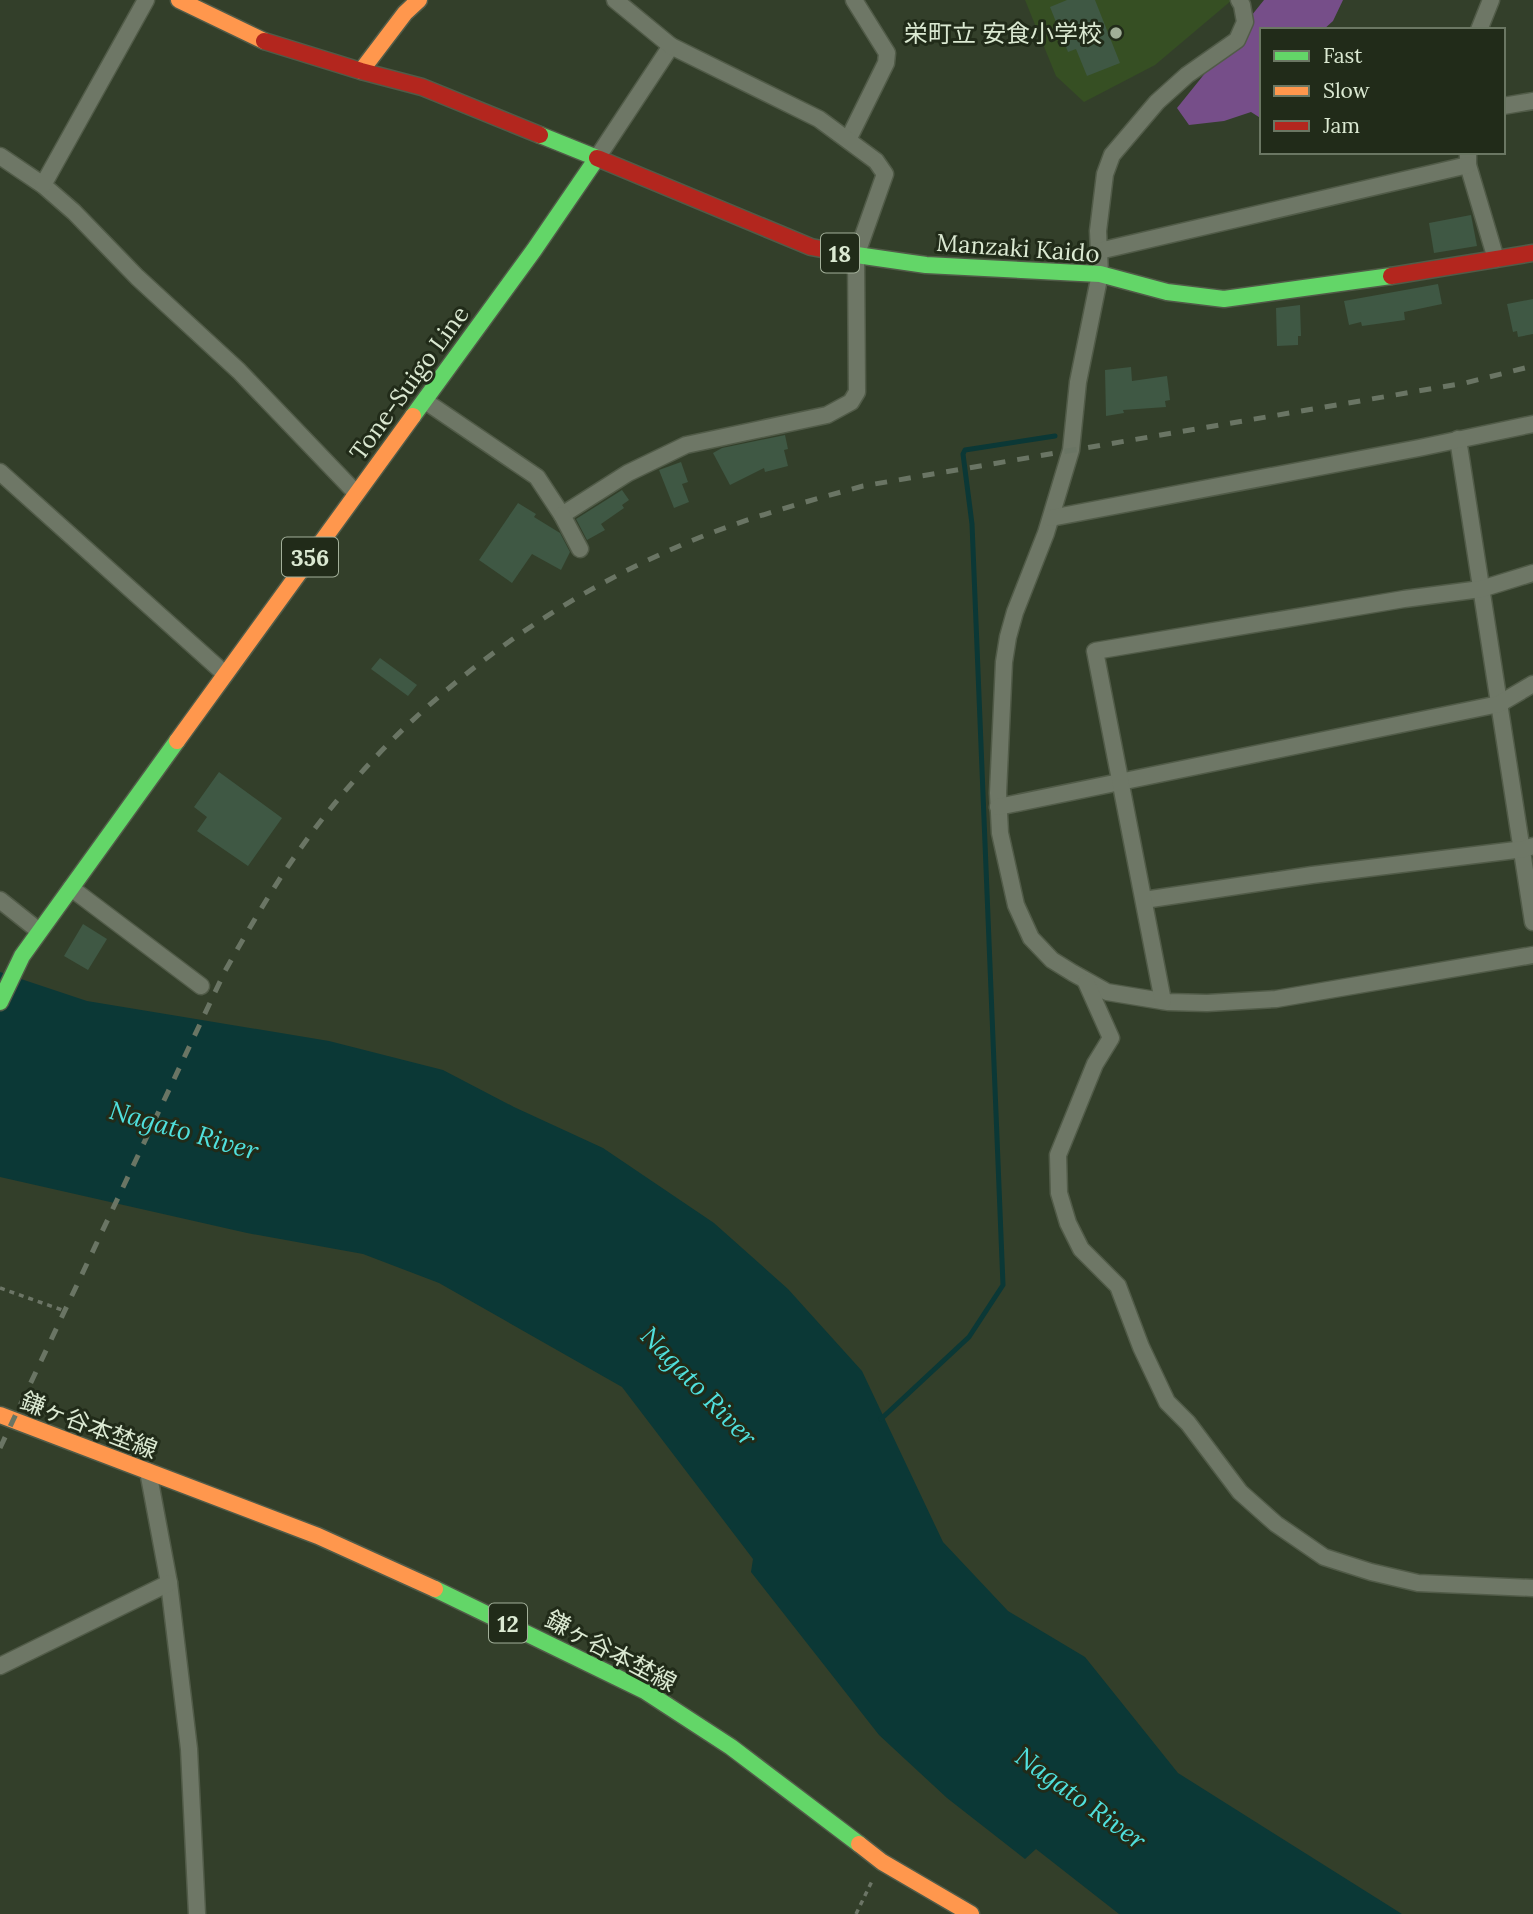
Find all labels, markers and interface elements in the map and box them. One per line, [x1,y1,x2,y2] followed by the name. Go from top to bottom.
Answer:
[904,18,1102,49] place label: 栄町立 安食小学校
[1108,25,1124,41] marker: 栄町立 安食小学校
[1260,28,1505,154] legend
[1323,42,1363,69] text: Fast
[1323,77,1370,104] text: Slow
[1322,112,1360,139] text: Jam
[935,227,1101,269] street label: Manzaki Kaido
[821,234,859,272] road number: 18
[343,300,475,466] street label: Tone-Suigo Line
[282,538,338,576] road number: 356
[106,1093,263,1167] water label: Nagato River
[634,1319,764,1453] water label: Nagato River
[16,1385,162,1465] street label: 鎌ヶ谷本埜線
[489,1604,527,1642] road number: 12
[540,1604,682,1698] street label: 鎌ヶ谷本埜線
[1009,1739,1153,1857] water label: Nagato River

